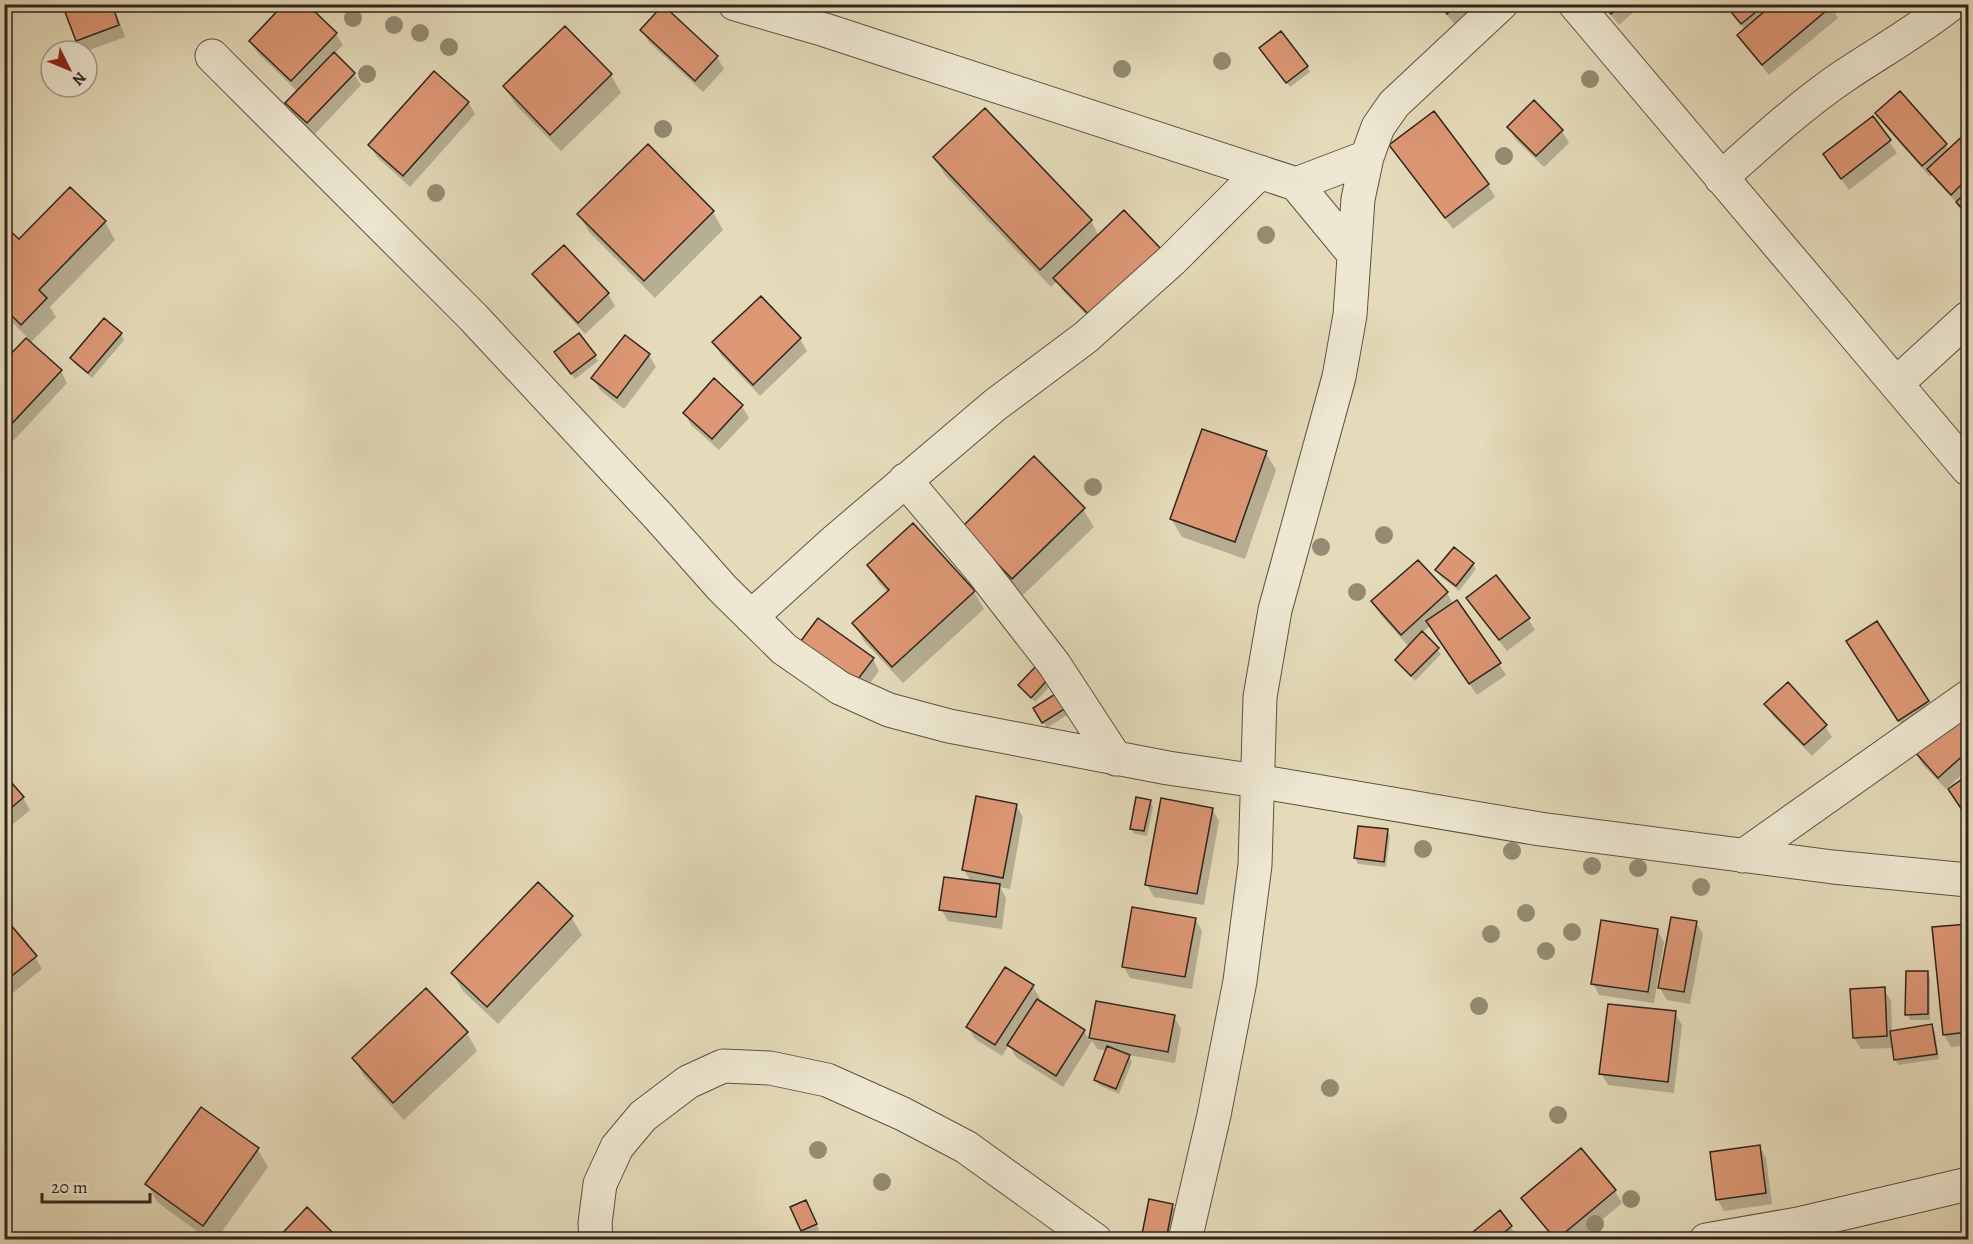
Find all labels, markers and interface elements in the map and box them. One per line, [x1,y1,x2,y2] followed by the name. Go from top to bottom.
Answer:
[39,39,99,99] north arrow
[67,67,91,91] text: N
[42,1166,150,1204] scale bar
[51,1175,88,1199] text: 20 m

